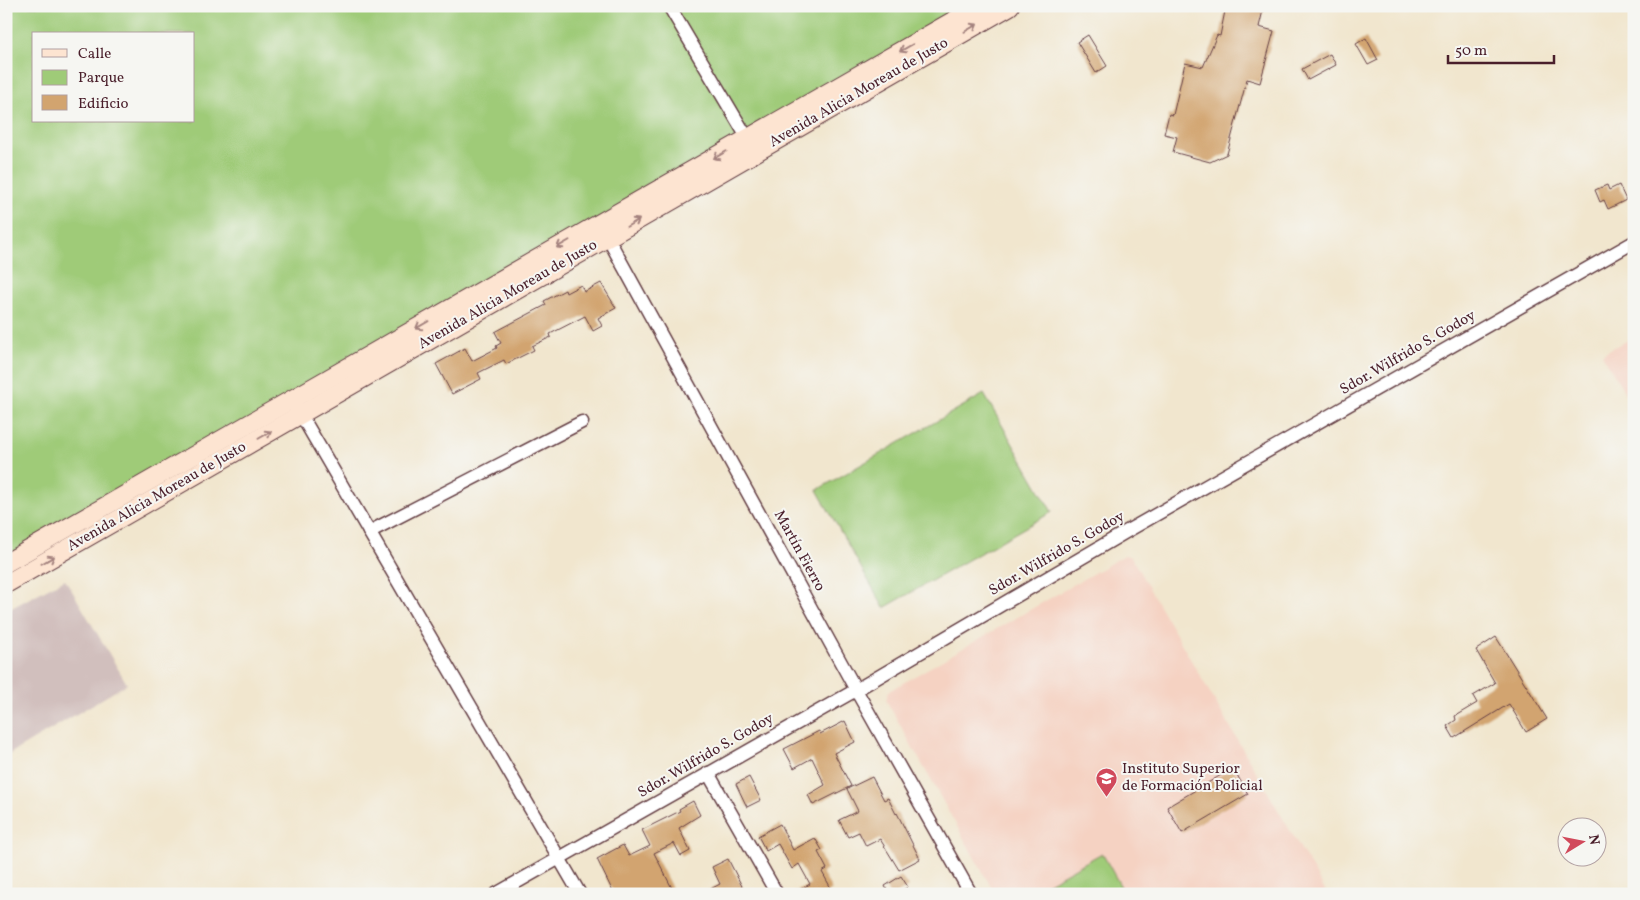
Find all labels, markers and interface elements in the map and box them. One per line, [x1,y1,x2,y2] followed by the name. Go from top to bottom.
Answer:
[964,23,978,33] one-way arrow
[32,32,195,122] legend
[1448,32,1554,64] scale bar
[766,33,952,153] street label: Avenida Alicia Moreau de Justo
[1455,41,1487,62] text: 50 m
[900,43,914,53] one-way arrow
[78,44,111,65] text: Calle
[78,68,124,89] text: Parque
[78,94,129,115] text: Edificio
[713,150,727,160] one-way arrow
[626,218,641,228] one-way arrow
[415,235,601,355] street label: Avenida Alicia Moreau de Justo
[557,239,571,249] one-way arrow
[1336,305,1480,401] street label: Sdor. Wilfrido S. Godoy
[416,320,430,330] one-way arrow
[257,429,271,439] one-way arrow
[64,437,250,557] street label: Avenida Alicia Moreau de Justo
[985,506,1129,602] street label: Sdor. Wilfrido S. Godoy
[768,507,830,595] street label: Martín Fierro
[41,555,56,565] one-way arrow
[634,708,778,804] street label: Sdor. Wilfrido S. Godoy
[1122,759,1263,797] place label: Instituto Superior de Formación Policial
[1094,766,1118,797] school or university icon: Instituto Superior de Formación Policial
[1558,818,1608,868] north arrow
[1583,833,1604,847] text: N

